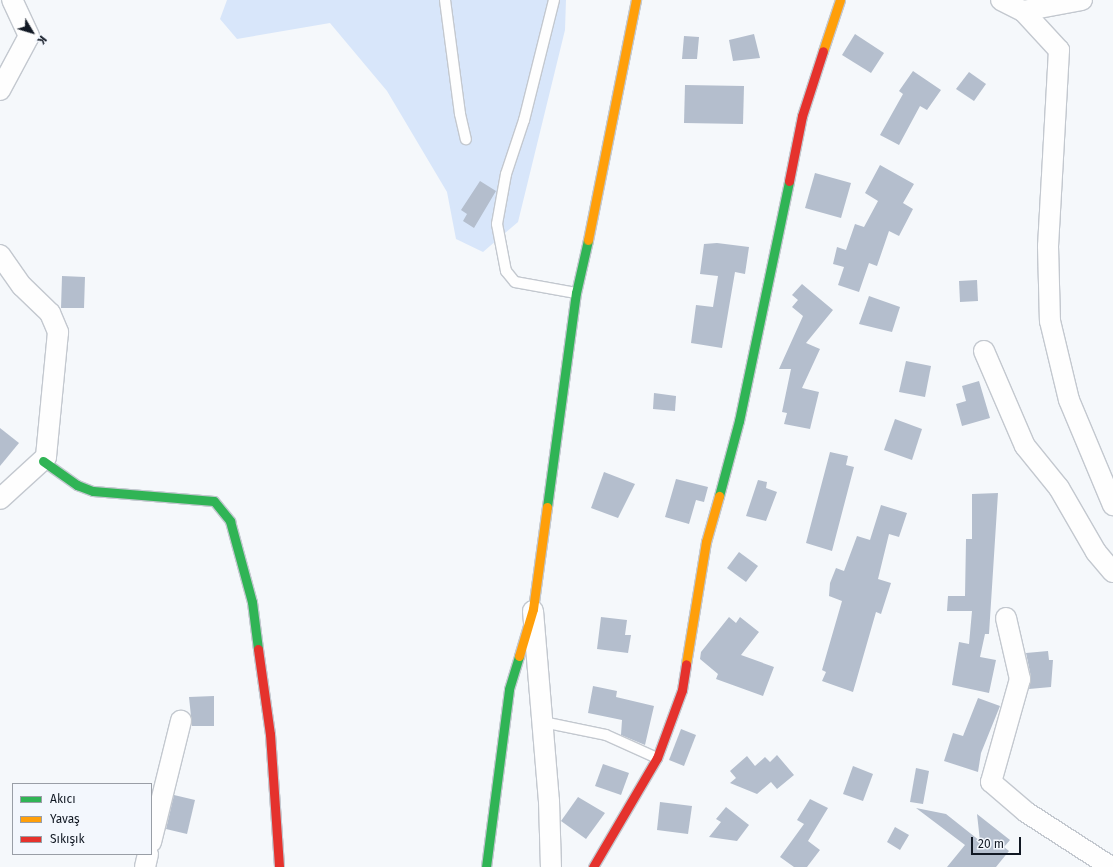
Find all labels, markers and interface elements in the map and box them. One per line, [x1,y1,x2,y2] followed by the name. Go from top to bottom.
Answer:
[12,12,52,52] north arrow
[35,33,49,46] text: K
[12,783,152,855] legend
[50,792,76,806] text: Akıcı
[50,812,80,826] text: Yavaş
[973,829,1023,855] scale bar
[50,832,85,846] text: Sıkışık
[978,837,1004,851] text: 20 m

